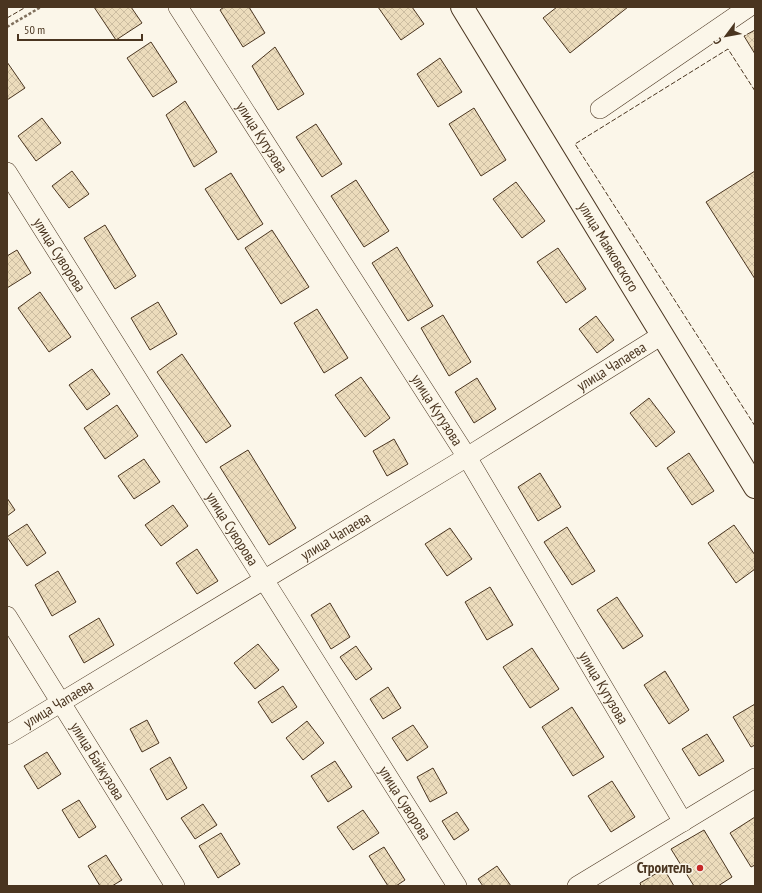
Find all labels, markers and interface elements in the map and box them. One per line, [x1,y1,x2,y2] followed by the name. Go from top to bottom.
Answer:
[18,16,142,42] scale bar
[706,16,746,56] north arrow
[24,22,45,37] text: 50 m
[710,35,725,47] text: С
[232,98,292,176] street label: улица Кутузова
[574,198,643,295] street label: улица Маяковского
[29,214,90,295] street label: улица Суворова
[573,337,649,395] street label: улица Чапаева
[407,370,467,449] street label: улица Кутузова
[202,488,263,569] street label: улица Суворова
[297,508,374,564] street label: улица Чапаева
[575,648,633,727] street label: улица Кутузова
[20,675,96,732] street label: улица Чапаева
[66,718,129,804] street label: улица Байкузова
[375,762,436,843] street label: улица Суворова
[637,858,692,877] place label: Строитель
[695,863,705,873] marker: Строитель

